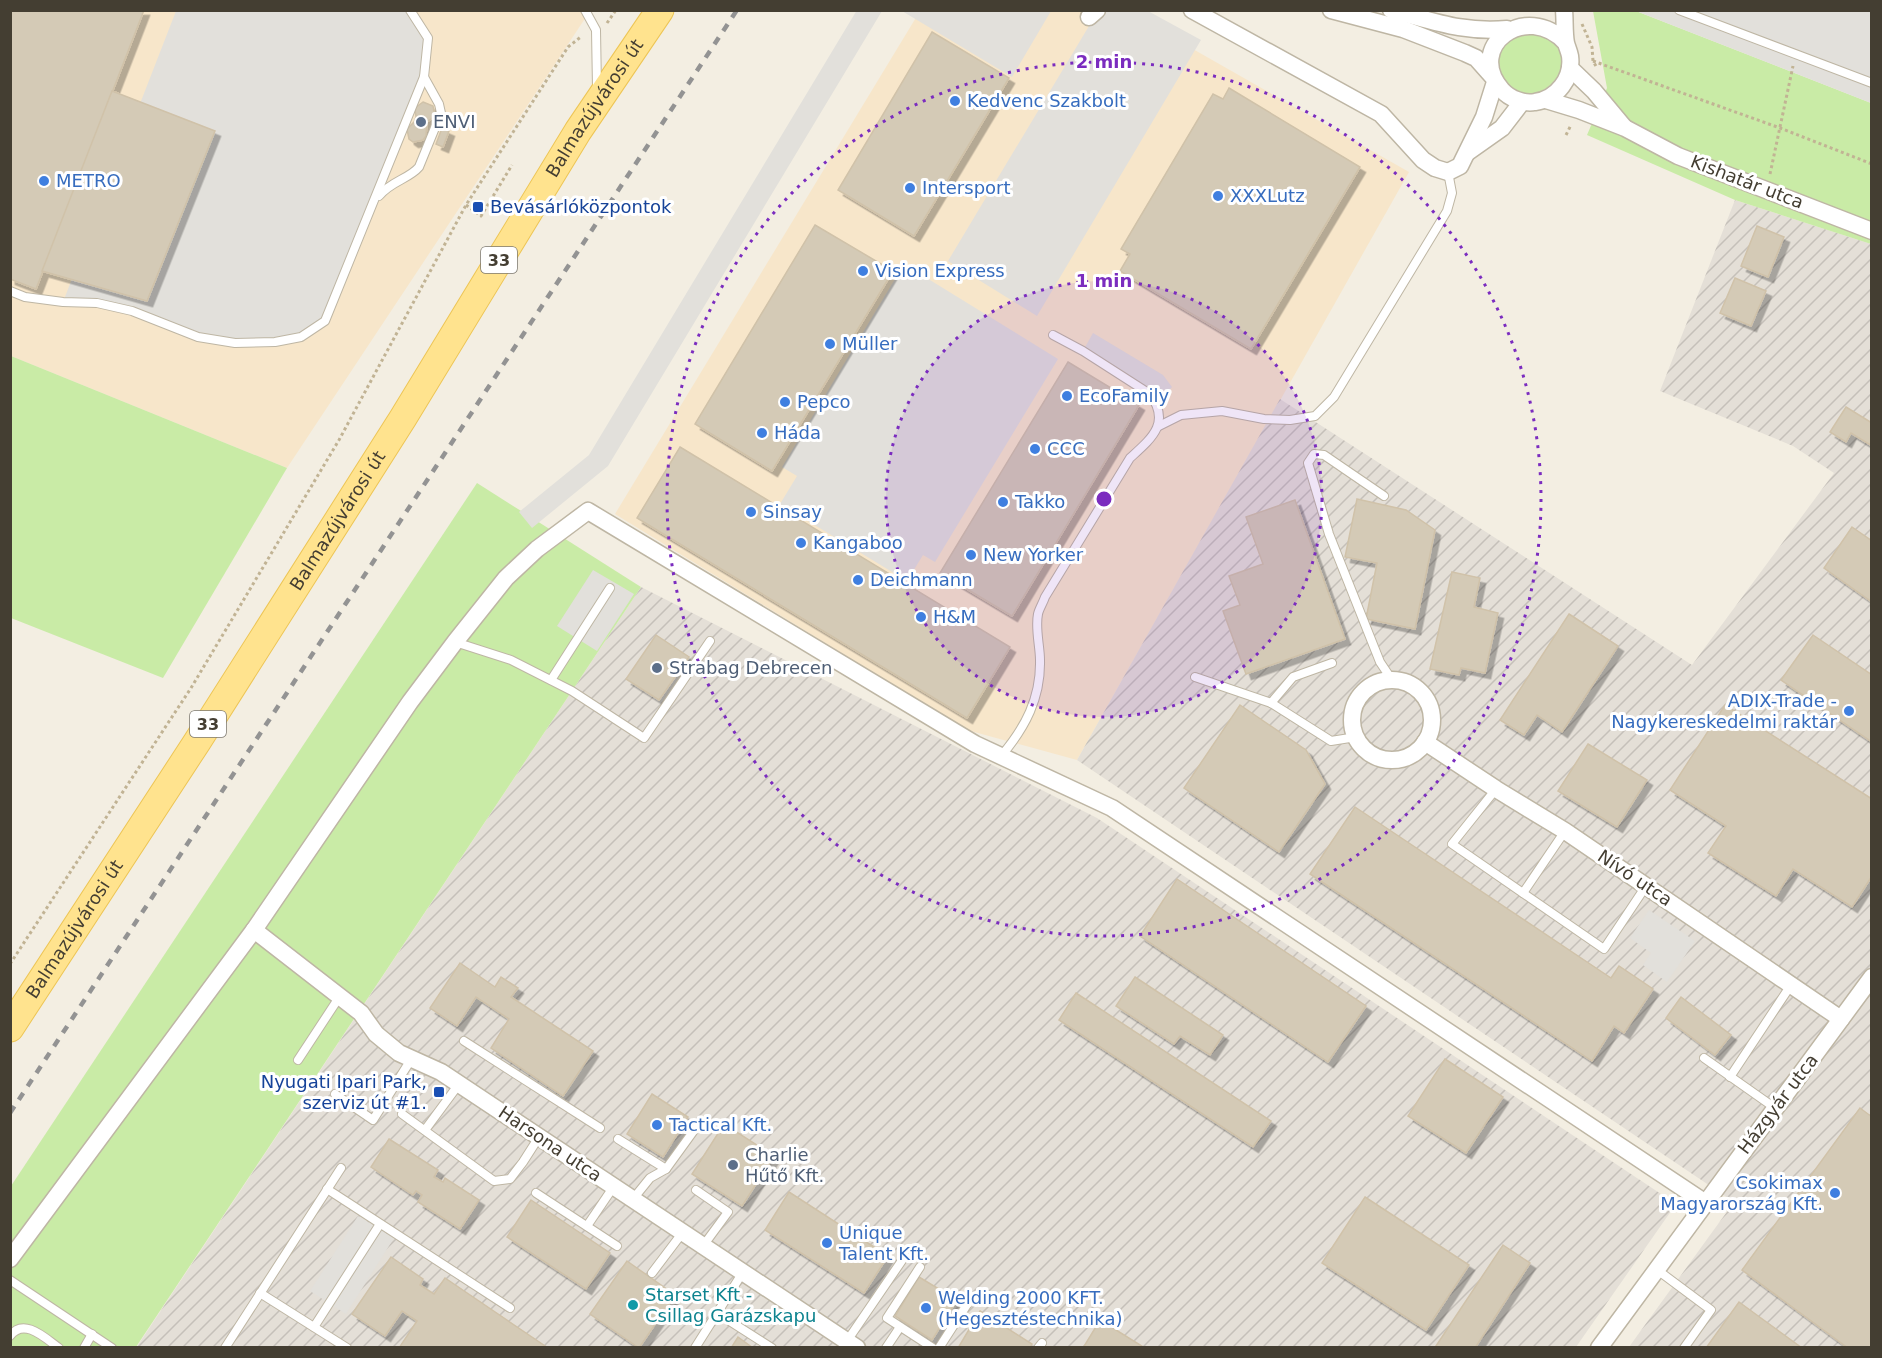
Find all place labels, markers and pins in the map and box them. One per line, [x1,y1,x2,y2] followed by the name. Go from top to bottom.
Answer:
[967,90,1126,111] place label: Kedvenc Szakbolt
[948,94,962,108] marker: Kedvenc Szakbolt
[433,111,475,132] place label: ENVI
[414,115,428,129] marker: ENVI
[56,170,121,191] place label: METRO
[37,174,51,188] marker: METRO
[922,177,1011,198] place label: Intersport
[903,181,917,195] marker: Intersport
[1230,185,1305,206] place label: XXXLutz
[1211,189,1225,203] marker: XXXLutz
[490,196,672,217] place label: Bevásárlóközpontok
[471,200,485,214] marker: Bevásárlóközpontok
[875,260,1005,281] place label: Vision Express
[856,264,870,278] marker: Vision Express
[842,333,898,354] place label: Müller
[823,337,837,351] marker: Müller
[1079,385,1170,406] place label: EcoFamily
[1060,389,1074,403] marker: EcoFamily
[797,391,851,412] place label: Pepco
[778,395,792,409] marker: Pepco
[774,422,821,443] place label: Háda
[755,426,769,440] marker: Háda
[1047,438,1085,459] place label: CCC
[1028,442,1042,456] marker: CCC
[1094,489,1114,509] centre of rings
[1014,491,1065,512] place label: Takko
[996,495,1010,509] marker: Takko
[763,501,822,522] place label: Sinsay
[744,505,758,519] marker: Sinsay
[813,532,903,553] place label: Kangaboo
[794,536,808,550] marker: Kangaboo
[983,544,1084,565] place label: New Yorker
[964,548,978,562] marker: New Yorker
[870,569,973,590] place label: Deichmann
[851,573,865,587] marker: Deichmann
[933,606,976,627] place label: H&M
[914,610,928,624] marker: H&M
[669,657,832,678] place label: Strabag Debrecen
[650,661,664,675] marker: Strabag Debrecen
[1611,690,1838,732] place label: ADIX-Trade - Nagykereskedelmi raktár
[1842,704,1856,718] marker: ADIX-Trade - Nagykereskedelmi raktár
[261,1071,427,1113] place label: Nyugati Ipari Park, szerviz út #1.
[432,1085,446,1099] marker: Nyugati Ipari Park, szerviz út #1.
[668,1114,772,1135] place label: Tactical Kft.
[650,1118,664,1132] marker: Tactical Kft.
[745,1144,824,1186] place label: Charlie Hűtő Kft.
[726,1158,740,1172] marker: Charlie Hűtő Kft.
[1660,1172,1823,1214] place label: Csokimax Magyarország Kft.
[1828,1186,1842,1200] marker: Csokimax Magyarország Kft.
[838,1222,929,1264] place label: Unique Talent Kft.
[820,1236,834,1250] marker: Unique Talent Kft.
[645,1284,816,1326] place label: Starset Kft - Csillag Garázskapu
[938,1287,1122,1329] place label: Welding 2000 KFT. (Hegesztéstechnika)
[626,1298,640,1312] marker: Starset Kft - Csillag Garázskapu
[919,1301,933,1315] marker: Welding 2000 KFT. (Hegesztéstechnika)

